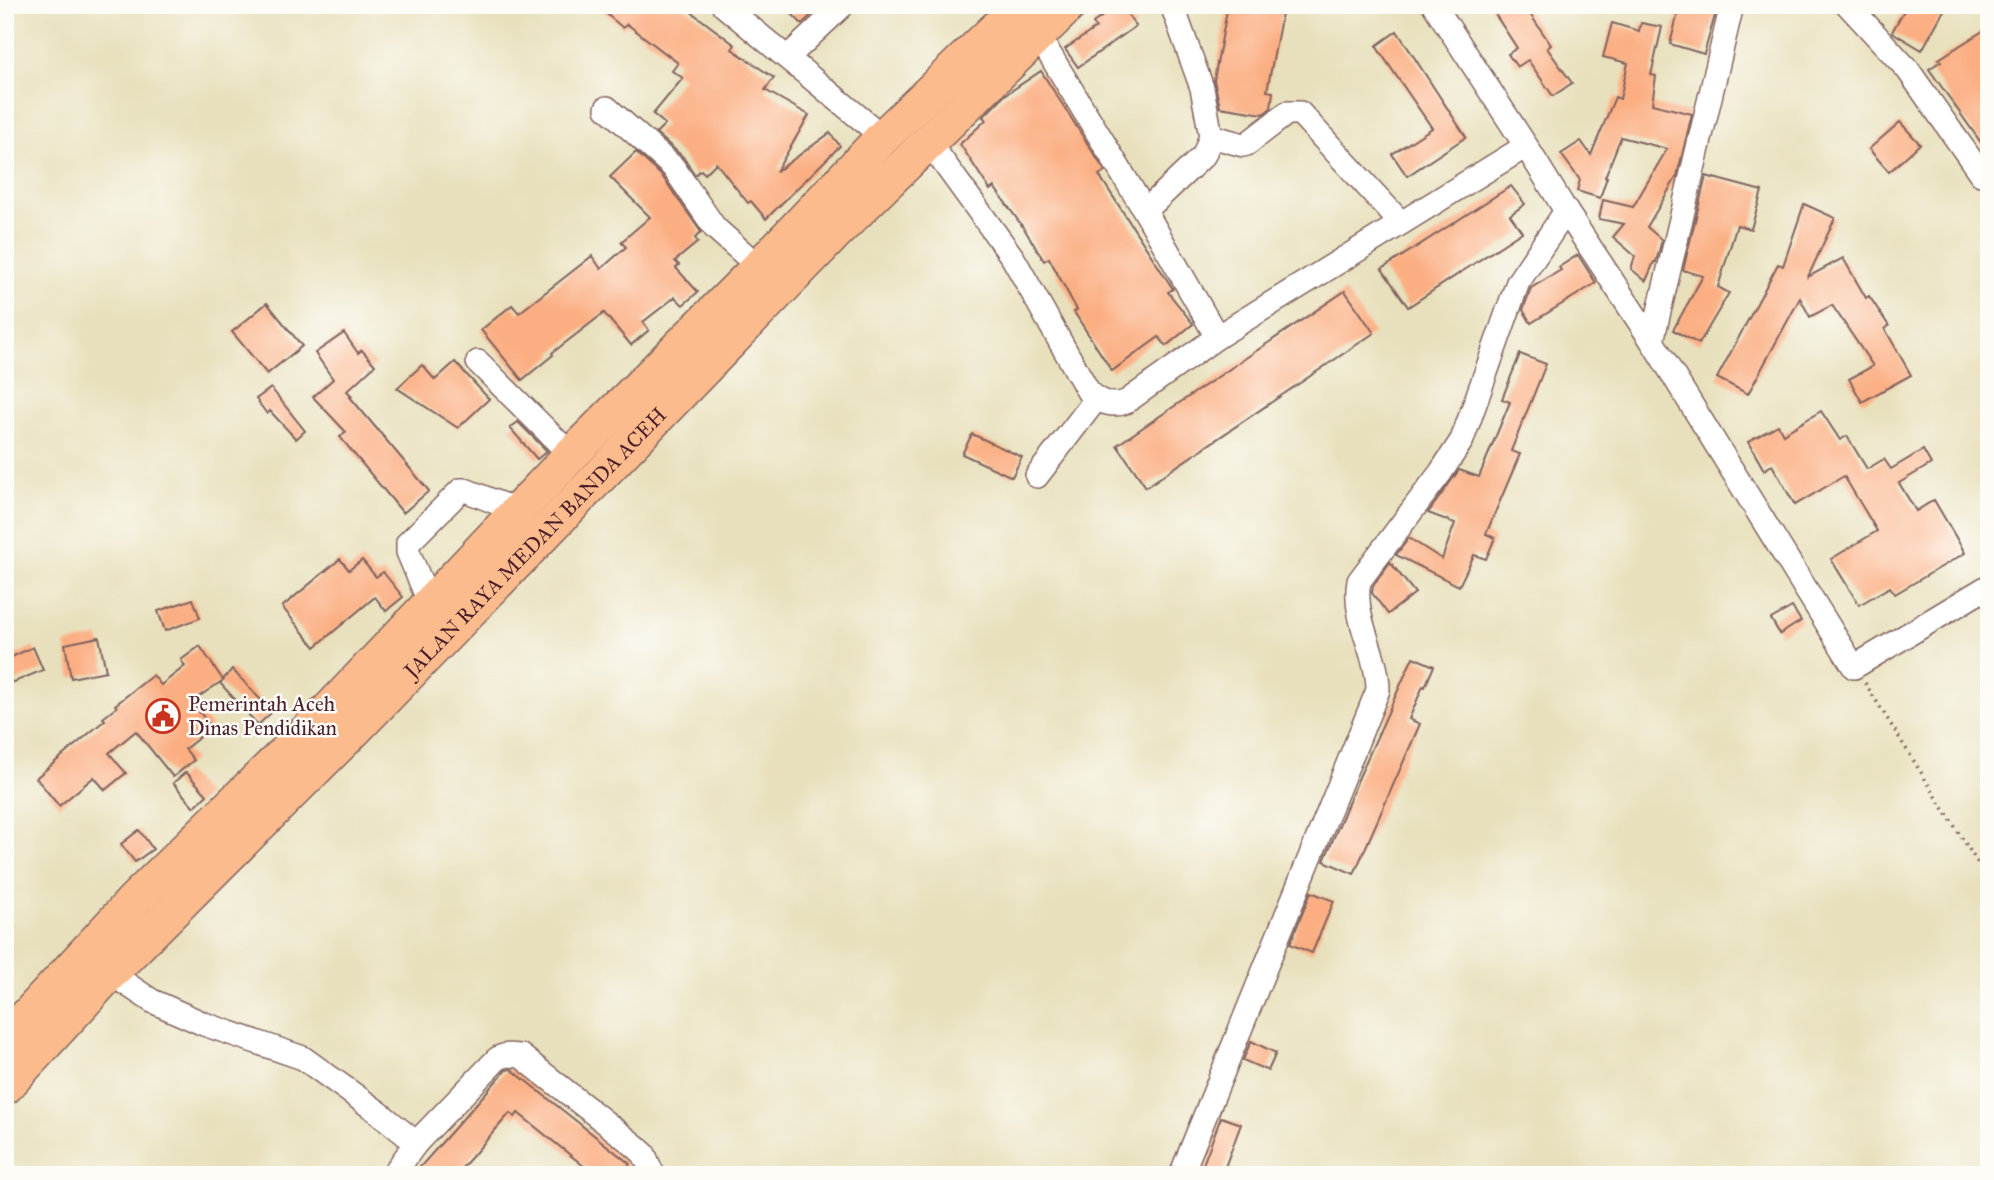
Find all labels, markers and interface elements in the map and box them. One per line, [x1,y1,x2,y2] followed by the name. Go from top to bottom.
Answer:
[397,402,672,685] street label: JALAN RAYA MEDAN BANDA ACEH
[188,691,337,741] place label: Pemerintah Aceh Dinas Pendidikan
[144,697,182,735] public building icon: Pemerintah Aceh Dinas Pendidikan

